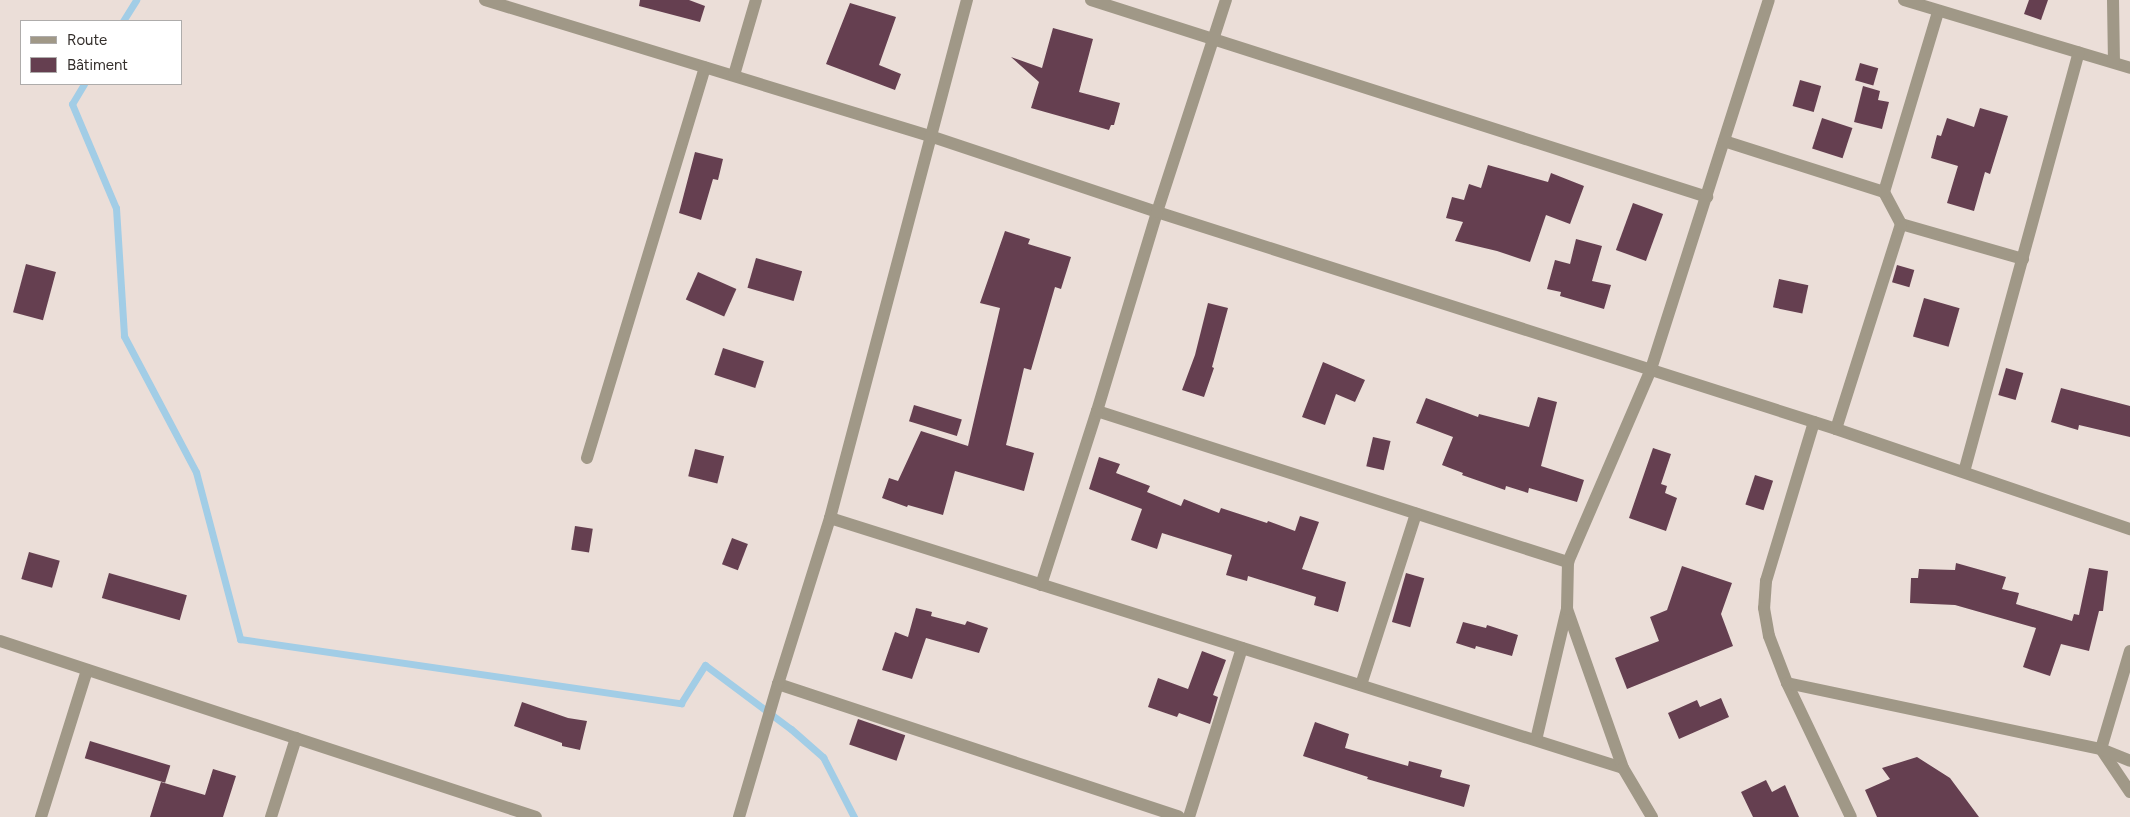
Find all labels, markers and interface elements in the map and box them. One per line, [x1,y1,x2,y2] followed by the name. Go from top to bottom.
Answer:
[20,20,182,85] legend
[67,31,107,49] text: Route
[67,56,128,74] text: Bâtiment

